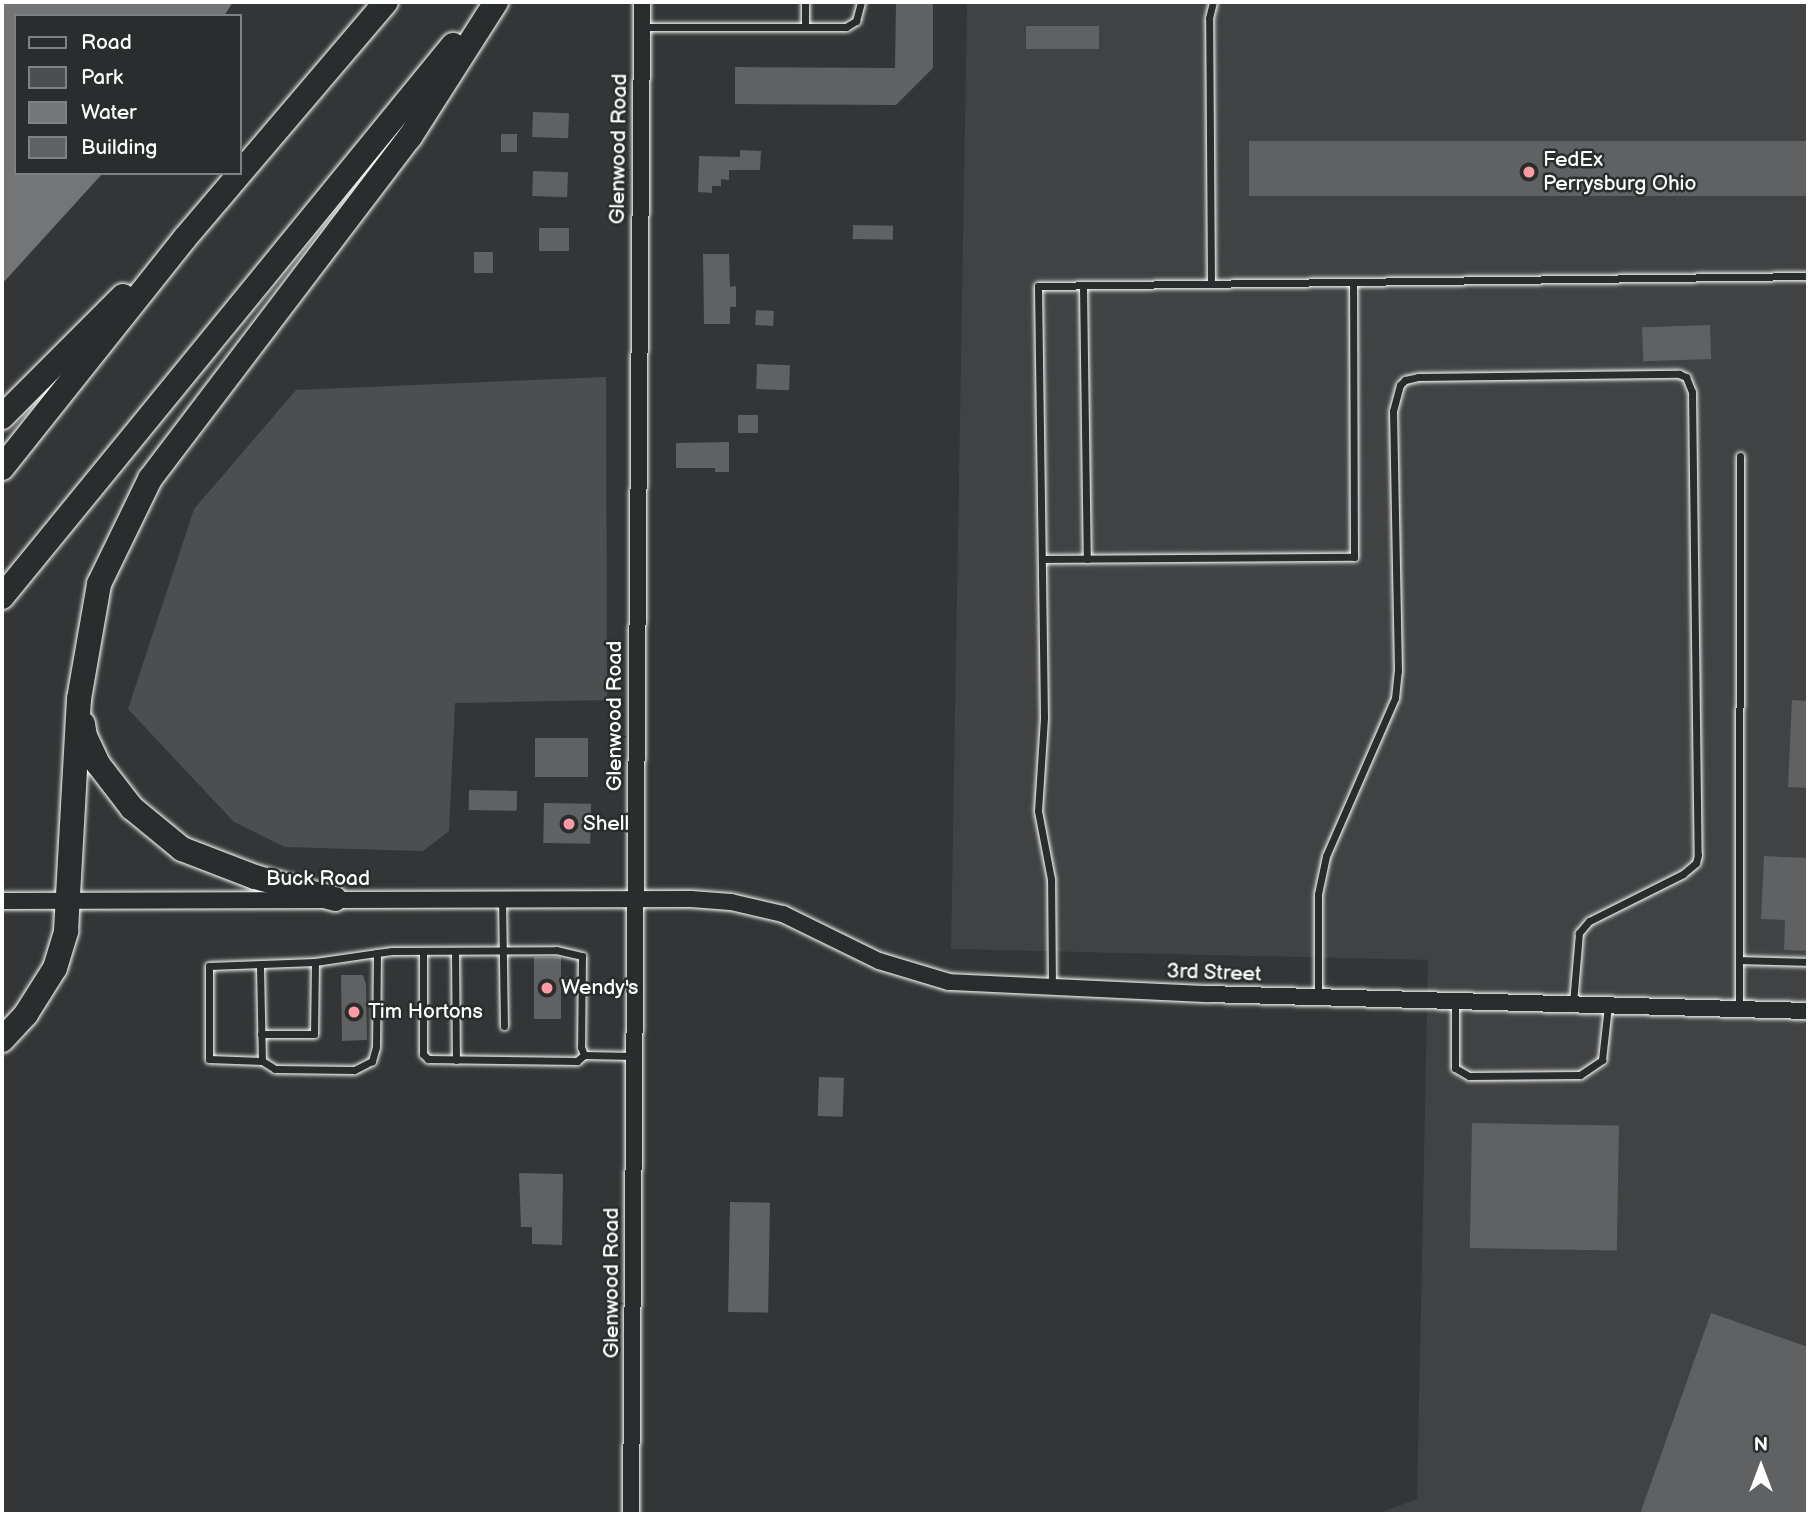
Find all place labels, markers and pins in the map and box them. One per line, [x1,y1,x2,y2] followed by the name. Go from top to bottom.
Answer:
[1543,147,1696,197] place label: FedEx Perrysburg Ohio
[1521,164,1537,180] marker: FedEx Perrysburg Ohio
[583,811,629,837] place label: Shell
[561,816,577,832] marker: Shell
[561,975,638,1001] place label: Wendy's
[539,980,555,996] marker: Wendy's
[368,999,483,1025] place label: Tim Hortons
[346,1004,362,1020] marker: Tim Hortons

